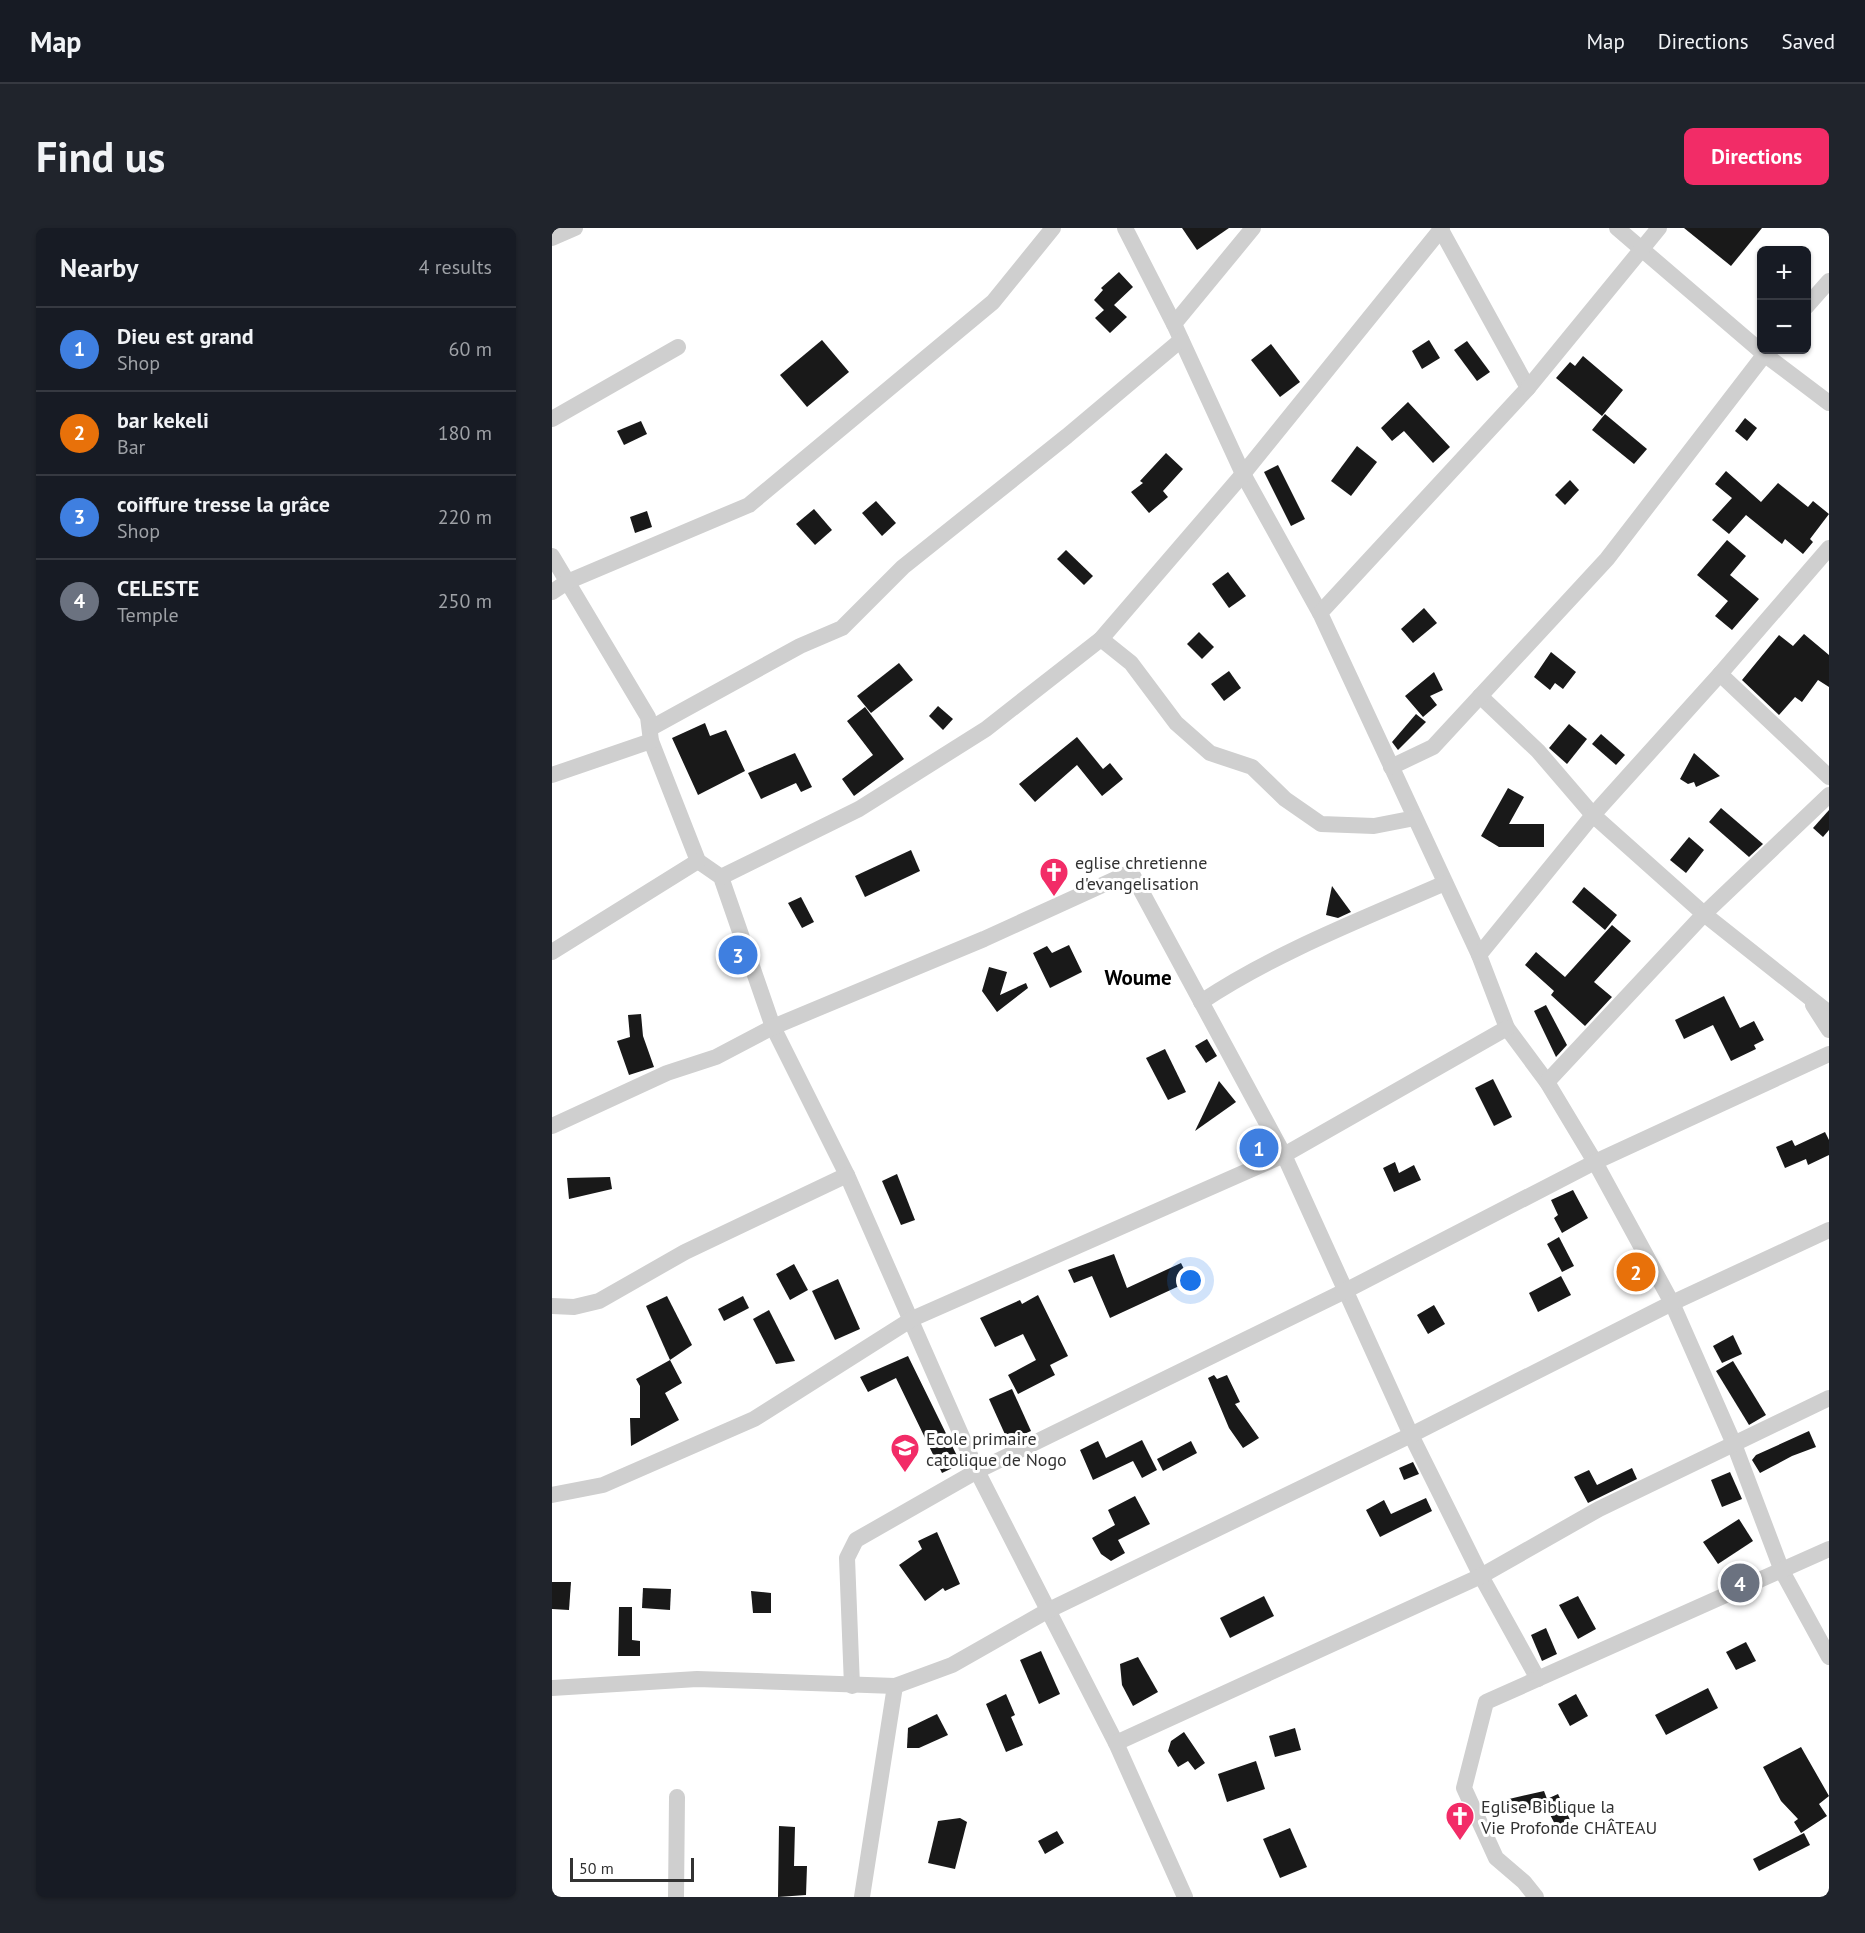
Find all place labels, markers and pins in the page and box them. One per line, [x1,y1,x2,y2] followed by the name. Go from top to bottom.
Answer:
[1075,851,1207,895] place label: eglise chretienne d'evangelisation
[1038,856,1070,898] church icon: eglise chretienne d'evangelisation
[718,932,758,978] pin: 3
[1240,1126,1278,1170] pin: 1
[1616,1250,1656,1294] pin: 2
[926,1427,1067,1471] place label: Ecole primaire catolique de Nogo
[889,1432,921,1474] school or university icon: Ecole primaire catolique de Nogo
[1720,1560,1760,1606] pin: 4
[1480,1795,1657,1839] place label: Eglise Biblique la Vie Profonde CHÂTEAU
[1444,1800,1476,1842] church icon: Eglise Biblique la Vie Profonde CHÂTEAU

